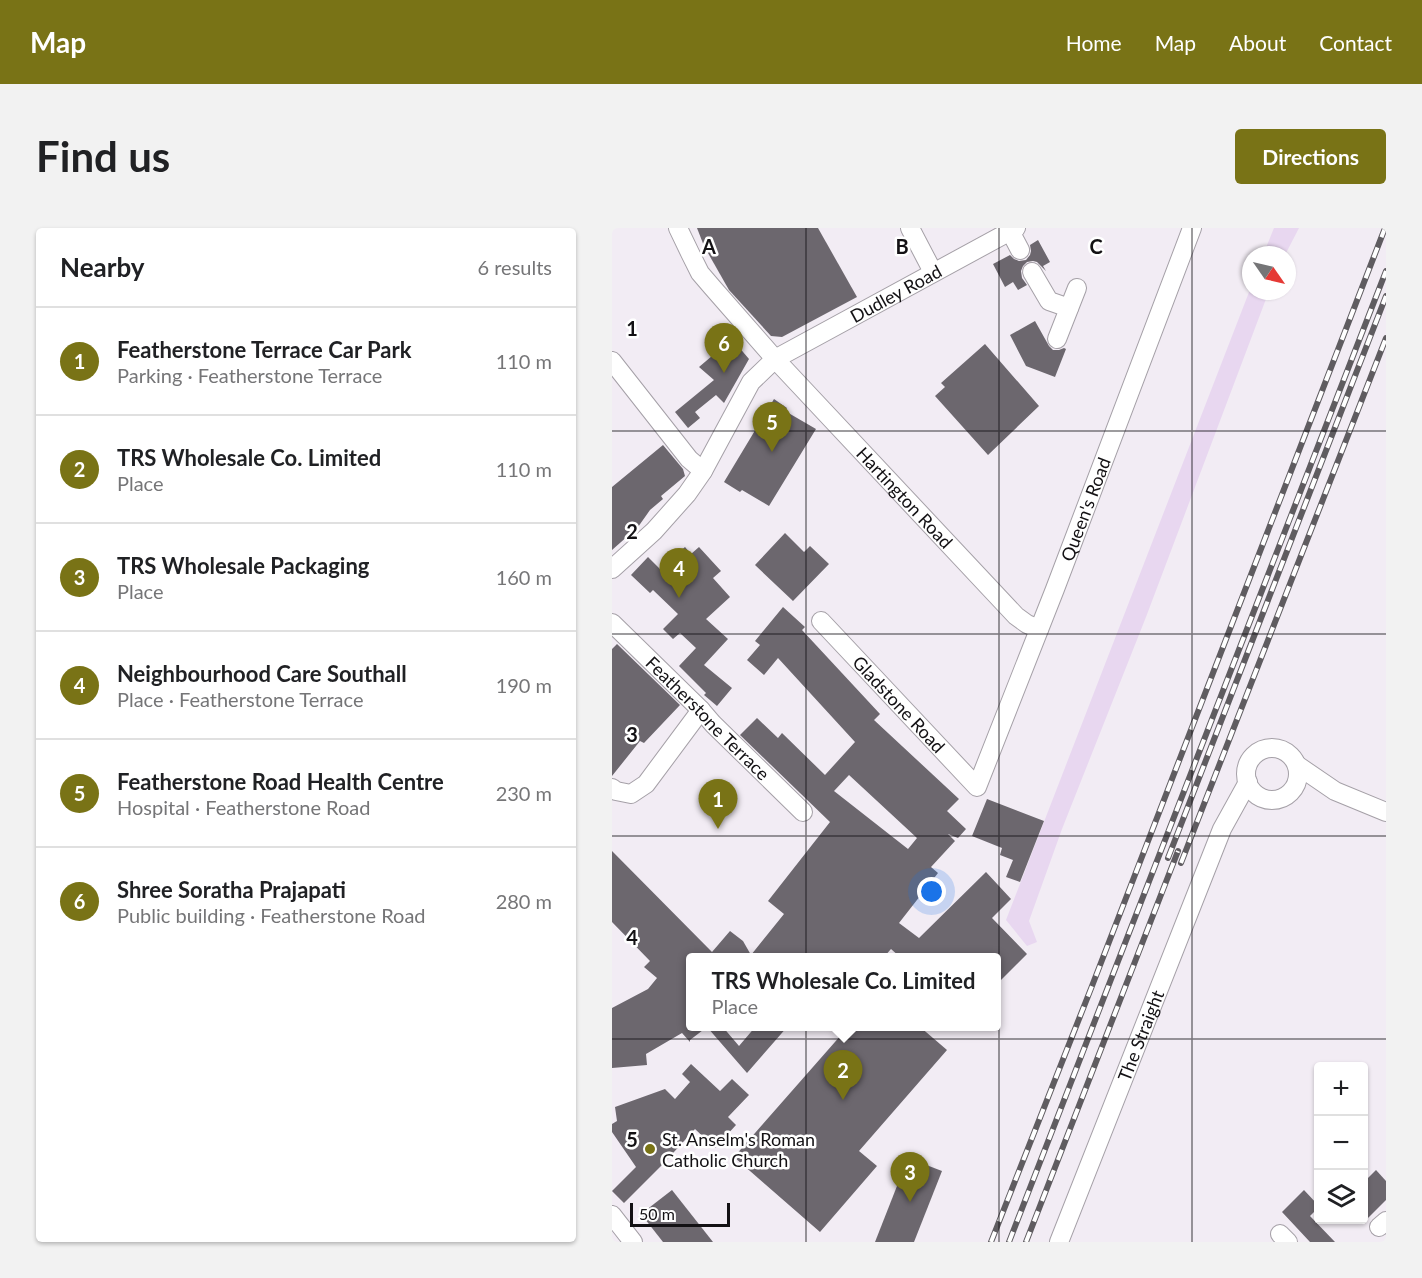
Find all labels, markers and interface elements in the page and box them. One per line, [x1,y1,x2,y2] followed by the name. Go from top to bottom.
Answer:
[30,25,86,59] text: Map
[1066,30,1122,55] text: Home
[1155,30,1196,55] text: Map
[1229,30,1286,55] text: About
[1319,30,1392,55] text: Contact
[1235,129,1386,184] button: Directions
[36,131,170,181] text: Find us
[701,234,716,258] text: A
[895,234,909,258] text: B
[1089,234,1103,258] text: C
[1242,246,1296,300] north arrow
[60,251,145,283] text: Nearby
[477,255,552,279] text: 6 results
[846,260,945,327] street label: Dudley Road
[626,316,638,340] text: 1
[704,324,744,373] pin: 6
[117,336,411,363] text: Featherstone Terrace Car Park
[74,349,85,373] text: 1
[496,349,552,373] text: 110 m
[117,363,382,387] text: Parking · Featherstone Terrace
[752,402,792,452] pin: 5
[852,442,958,553] street label: Hartington Road
[117,444,381,471] text: TRS Wholesale Co. Limited
[1056,454,1115,564] street label: Queen's Road
[74,457,85,481] text: 2
[496,457,552,481] text: 110 m
[117,471,164,495] text: Place
[626,519,638,543] text: 2
[660,548,698,598] pin: 4
[117,552,369,579] text: TRS Wholesale Packaging
[74,565,85,589] text: 3
[496,565,552,589] text: 160 m
[117,579,164,603] text: Place
[641,651,774,784] street label: Featherstone Terrace
[848,651,950,757] street label: Gladstone Road
[117,660,407,687] text: Neighbourhood Care Southall
[74,673,85,697] text: 4
[496,673,552,697] text: 190 m
[117,687,363,711] text: Place · Featherstone Terrace
[626,722,638,746] text: 3
[117,768,444,795] text: Featherstone Road Health Centre
[698,780,738,829] pin: 1
[74,781,85,805] text: 5
[496,781,552,805] text: 230 m
[117,795,370,819] text: Hospital · Featherstone Road
[117,876,346,903] text: Shree Soratha Prajapati
[917,877,946,906] your location
[74,889,85,913] text: 6
[496,889,552,913] text: 280 m
[117,903,426,927] text: Public building · Featherstone Road
[626,925,638,949] text: 4
[686,953,1001,1031] popup
[711,967,976,994] text: TRS Wholesale Co. Limited
[1113,986,1169,1084] street label: The Straight
[711,994,758,1018] text: Place
[824,1050,862,1100] pin: 2
[1314,1062,1368,1224] map controls
[1314,1062,1368,1116] button: +
[1314,1116,1368,1170] button: −
[626,1127,638,1151] text: 5
[662,1128,815,1171] place label: St. Anselm's Roman Catholic Church
[643,1142,657,1156] marker: St. Anselm's Roman Catholic Church
[890,1152,930,1202] pin: 3
[1314,1170,1368,1224] button: layers
[630,1200,730,1228] scale bar
[639,1204,675,1223] text: 50 m

